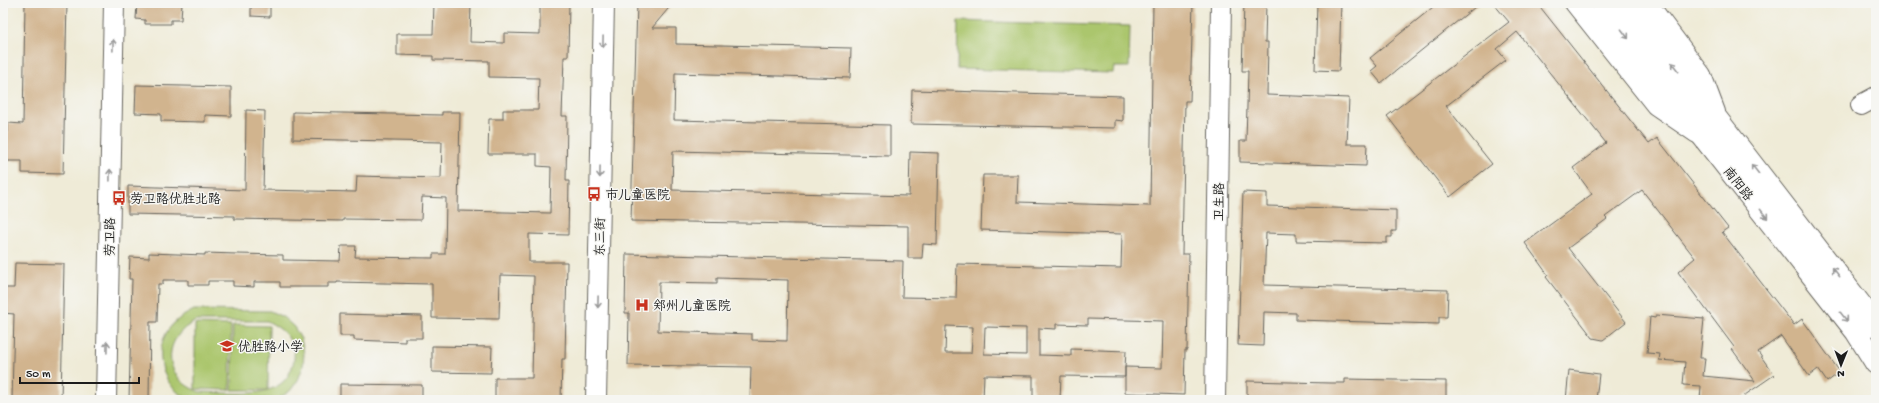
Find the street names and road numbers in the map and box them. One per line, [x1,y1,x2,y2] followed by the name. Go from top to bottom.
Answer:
[1719,164,1756,205] street label: 南阳路
[1212,182,1228,222] street label: 卫生路
[103,217,119,257] street label: 劳卫路
[593,217,609,257] street label: 东三街

